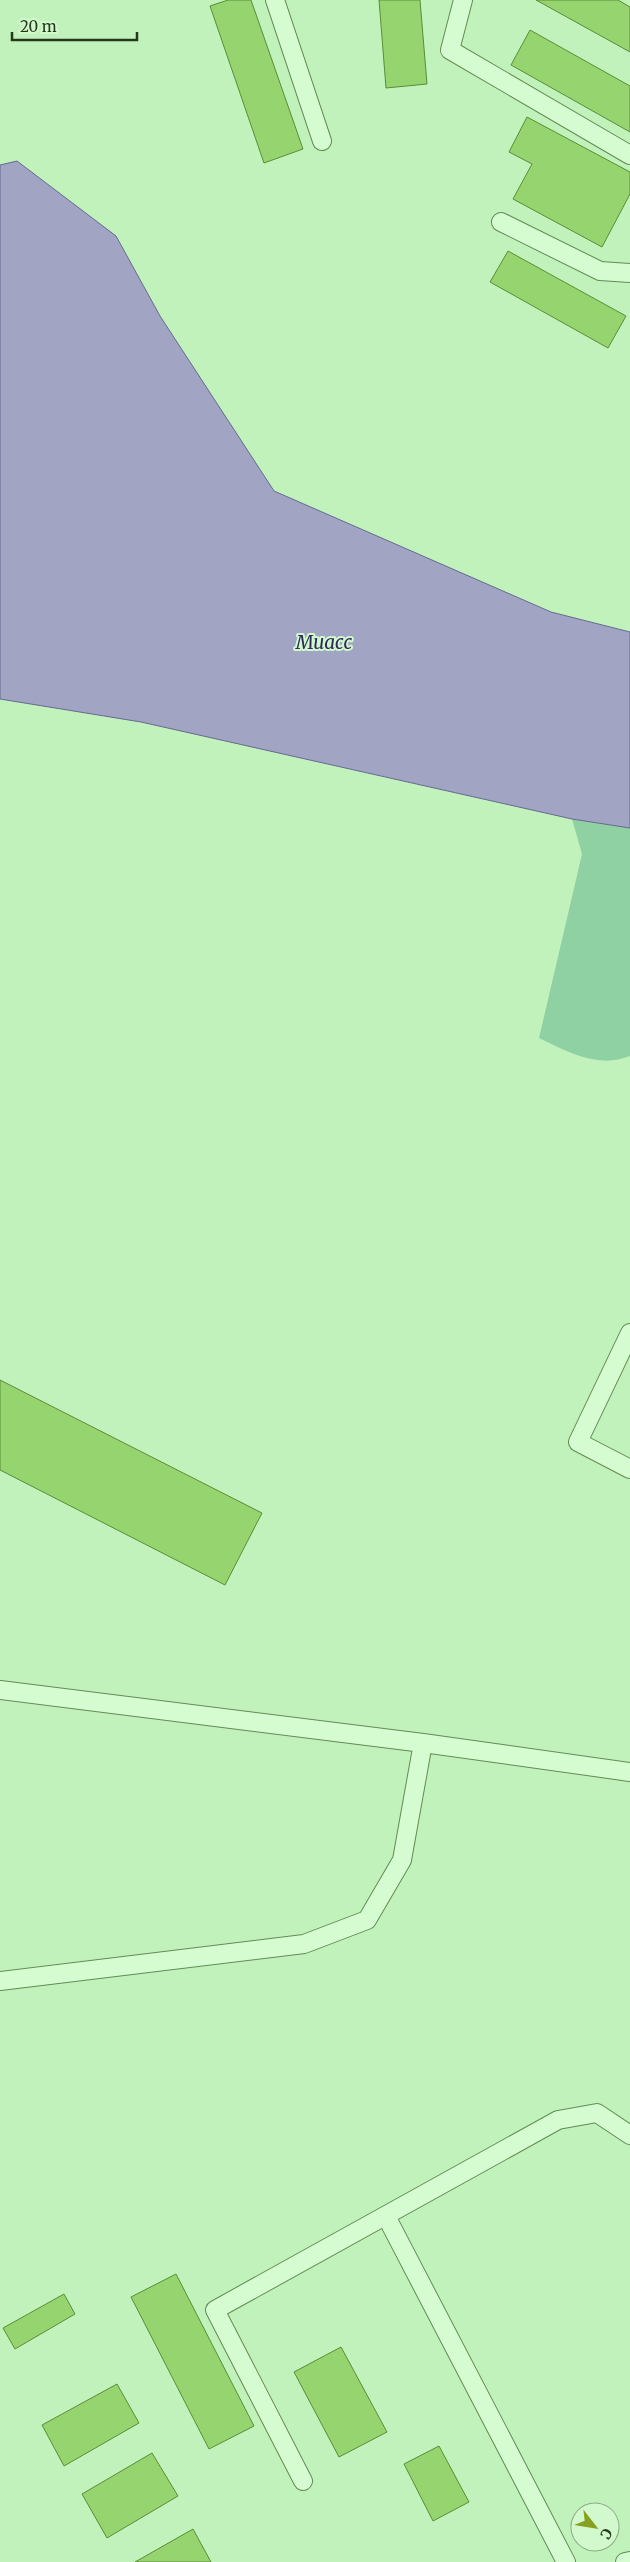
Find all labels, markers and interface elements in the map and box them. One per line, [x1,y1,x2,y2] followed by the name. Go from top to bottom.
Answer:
[12,10,138,42] scale bar
[20,17,57,36] text: 20 m
[295,630,353,654] water label: Миасс
[570,2502,620,2552] north arrow
[596,2525,616,2542] text: С

